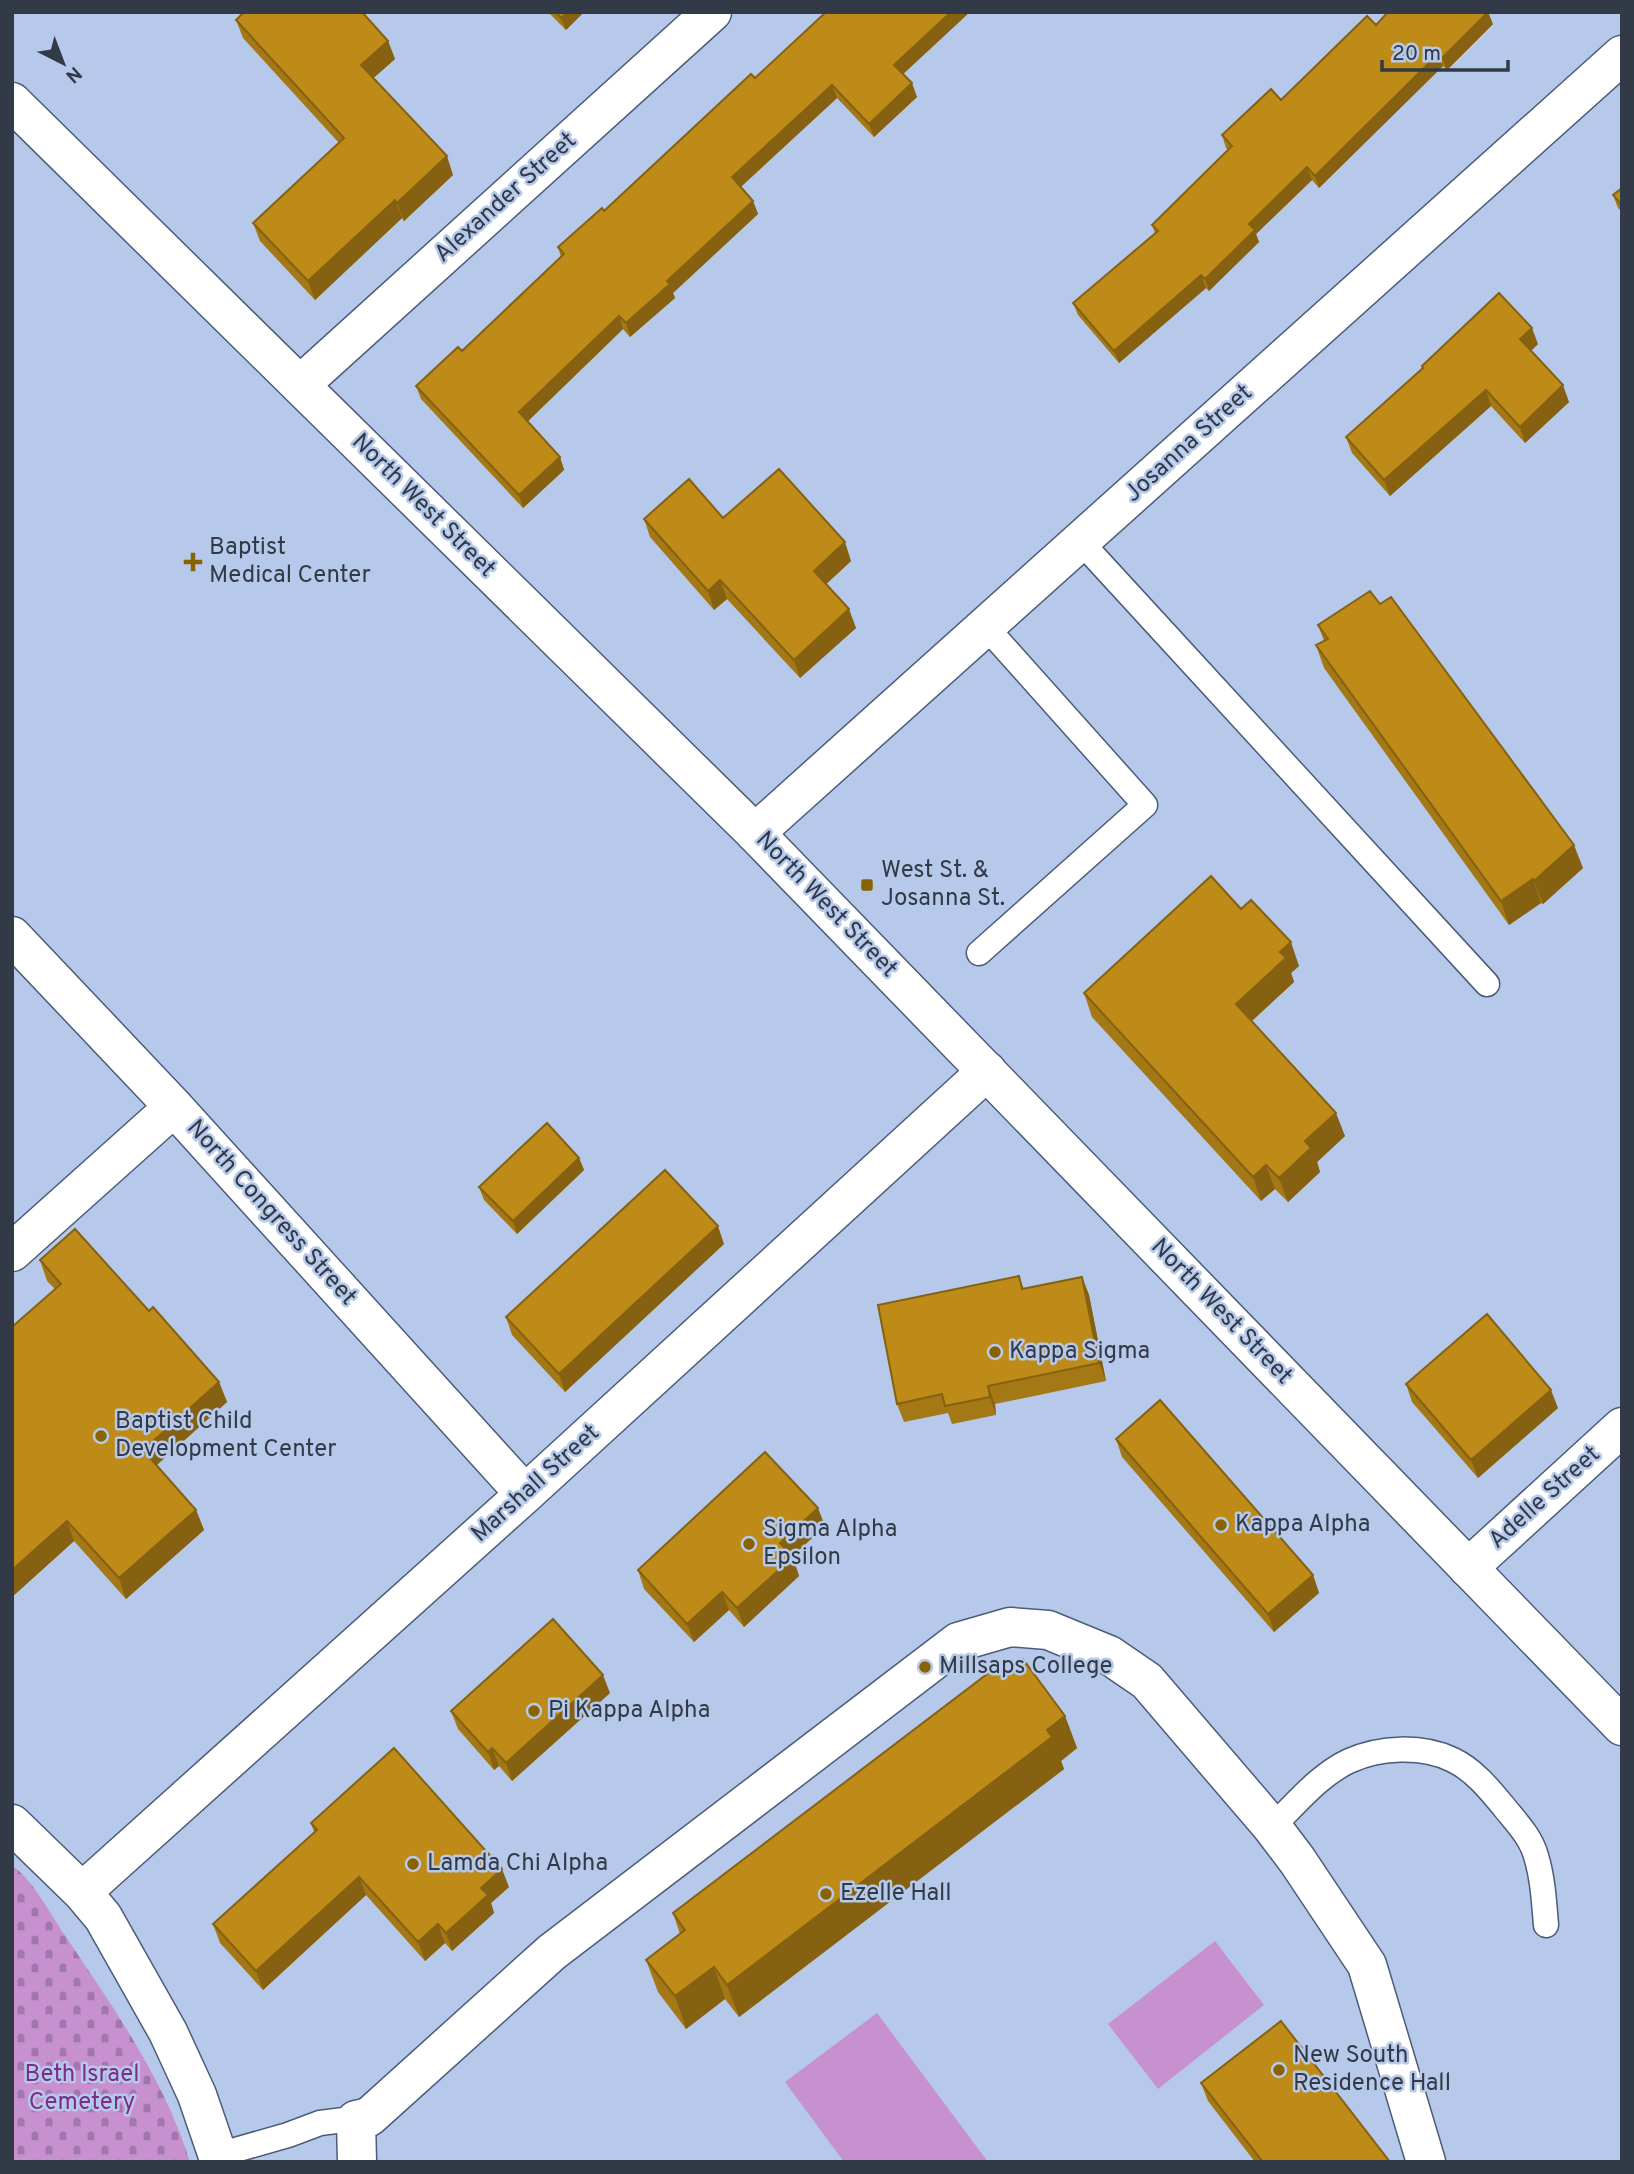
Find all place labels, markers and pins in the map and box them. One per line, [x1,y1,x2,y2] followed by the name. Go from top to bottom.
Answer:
[209,533,371,591] place label: Baptist Medical Center
[183,552,203,572] marker: Baptist Medical Center
[881,856,1005,914] place label: West St. & Josanna St.
[859,877,875,893] marker: West St. & Josanna St.
[1009,1337,1150,1367] place label: Kappa Sigma
[987,1344,1003,1360] marker: Kappa Sigma
[115,1407,337,1465] place label: Baptist Child Development Center
[93,1428,109,1444] marker: Baptist Child Development Center
[1235,1510,1370,1540] place label: Kappa Alpha
[763,1515,897,1573] place label: Sigma Alpha Epsilon
[1213,1517,1229,1533] marker: Kappa Alpha
[741,1536,757,1552] marker: Sigma Alpha Epsilon
[939,1652,1112,1682] place label: Millsaps College
[917,1659,933,1675] marker: Millsaps College
[548,1696,710,1726] place label: Pi Kappa Alpha
[526,1703,542,1719] marker: Pi Kappa Alpha
[427,1849,608,1879] place label: Lamda Chi Alpha
[405,1856,421,1872] marker: Lamda Chi Alpha
[840,1879,952,1909] place label: Ezelle Hall
[818,1886,834,1902] marker: Ezelle Hall
[1293,2041,1451,2099] place label: New South Residence Hall
[1271,2062,1287,2078] marker: New South Residence Hall

